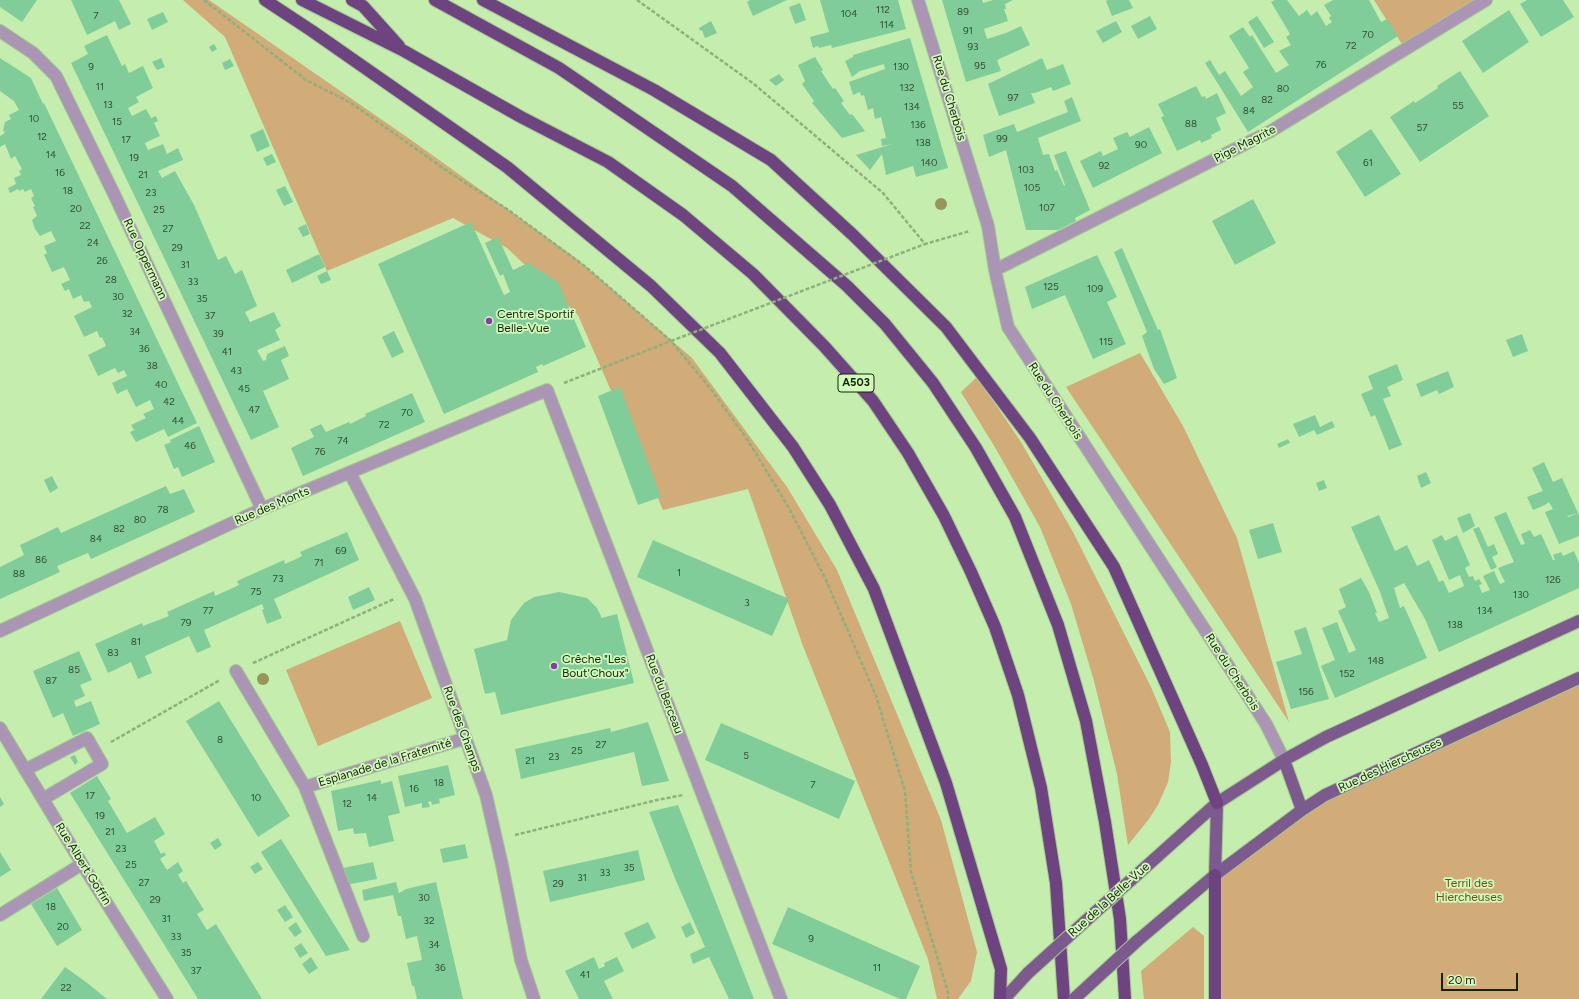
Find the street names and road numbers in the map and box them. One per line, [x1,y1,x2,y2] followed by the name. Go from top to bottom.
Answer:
[929,53,969,143] street label: Rue du Cherbois
[1212,122,1278,166] street label: Pige Magrite
[120,216,170,302] street label: Rue Oppermann
[1025,360,1085,442] street label: Rue du Cherbois
[838,374,874,392] road number: A503
[232,484,312,528] street label: Rue des Monts
[1202,631,1262,713] street label: Rue du Cherbois
[642,652,686,736] street label: Rue du Berceau
[440,684,484,774] street label: Rue des Champs
[1336,735,1444,795] street label: Rue des Hiercheuses
[317,736,453,790] street label: Esplanade de la Fraternité
[52,820,114,908] street label: Rue Albert Goffin
[1065,860,1153,940] street label: Rue de la Belle-Vue

